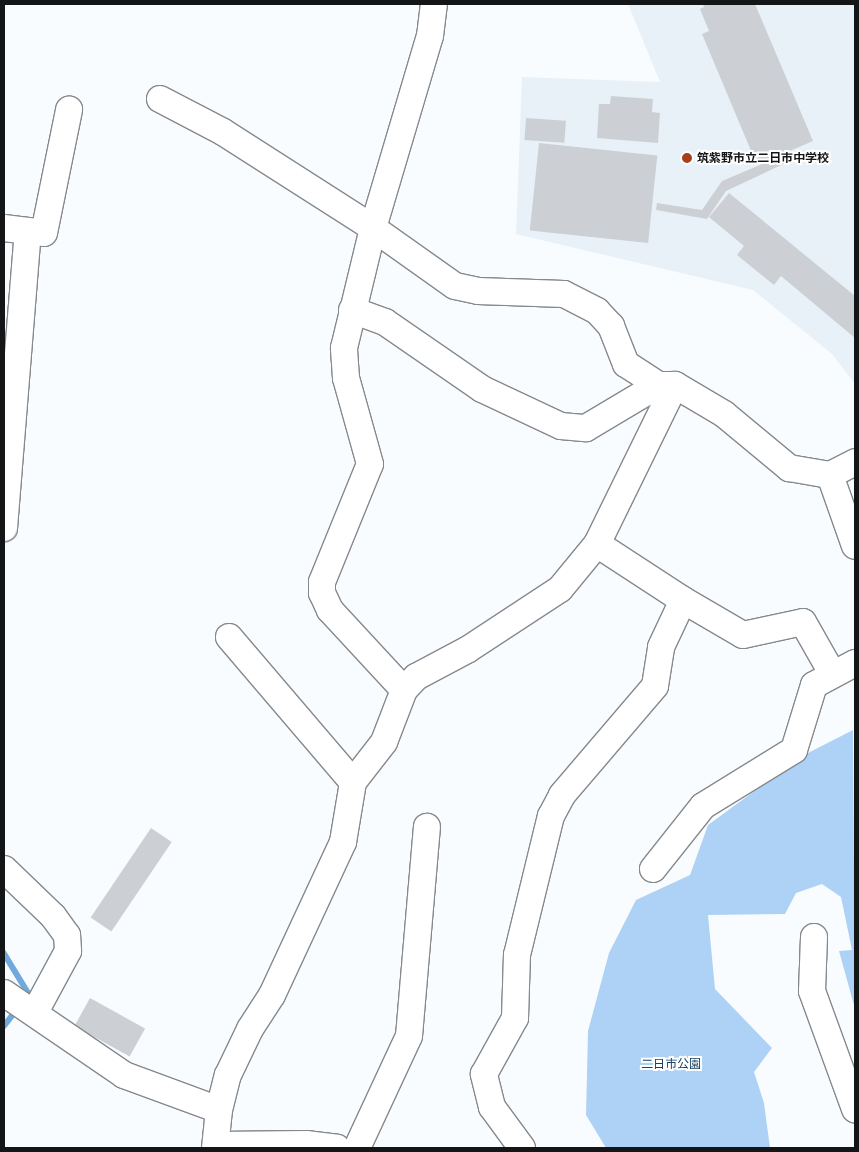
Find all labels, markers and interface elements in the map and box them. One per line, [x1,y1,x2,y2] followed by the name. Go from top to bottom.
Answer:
[697,151,829,165] place label: 筑紫野市立二日市中学校
[681,152,693,164] marker: 筑紫野市立二日市中学校
[641,1057,701,1071] park label: 二日市公園

